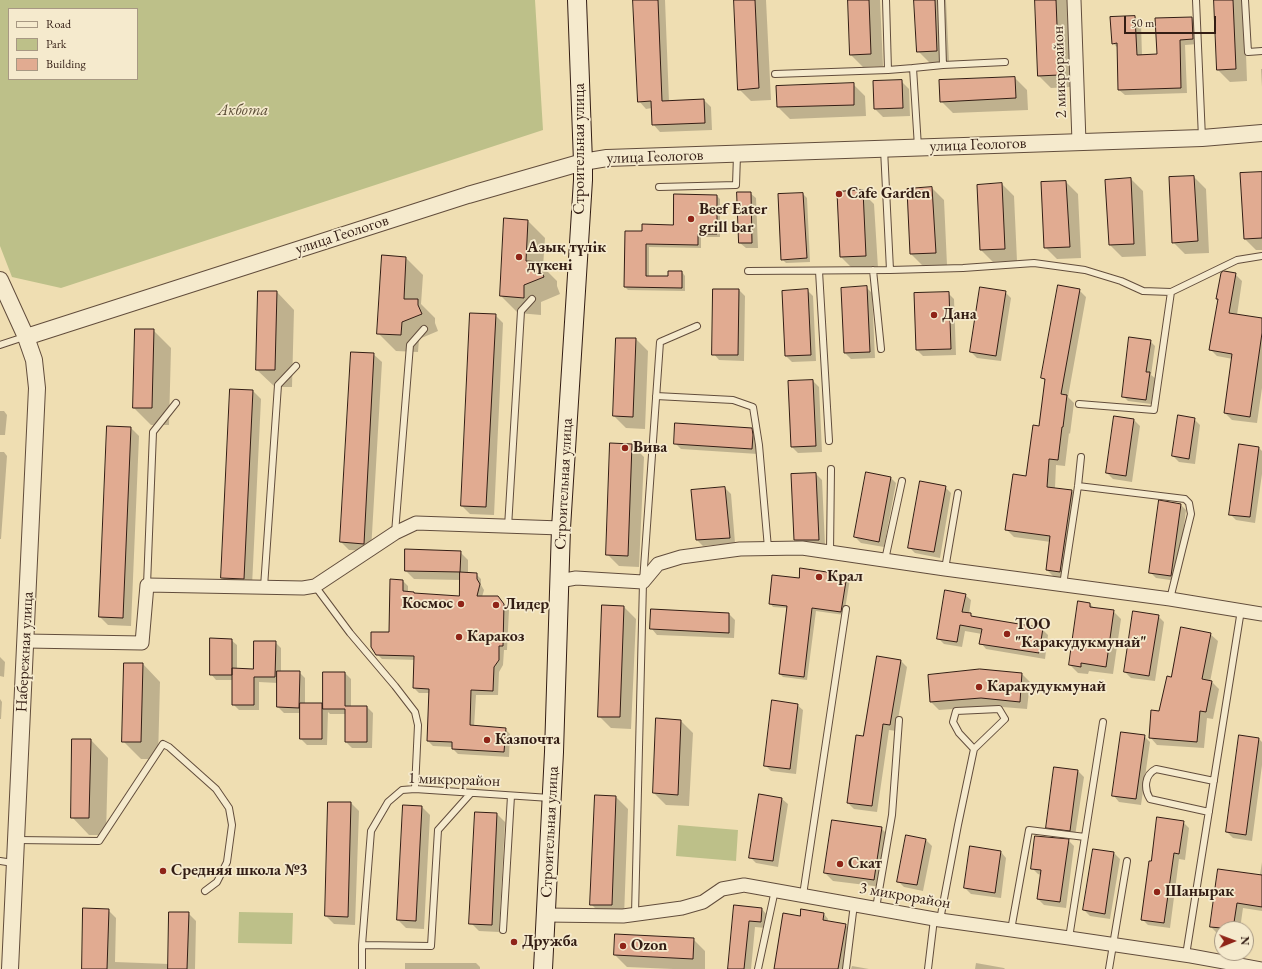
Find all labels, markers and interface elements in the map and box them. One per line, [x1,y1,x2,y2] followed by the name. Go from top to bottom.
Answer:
[8,8,138,80] legend
[1126,8,1218,34] scale bar
[1131,15,1154,31] text: 50 m
[46,16,71,32] text: Road
[1049,26,1071,118] street label: 2 микрорайон
[46,36,66,52] text: Park
[46,56,86,72] text: Building
[570,83,590,215] street label: Строительная улица
[218,101,268,121] park label: Акбота
[929,134,1027,156] street label: улица Геологов
[606,146,704,168] street label: улица Геологов
[847,184,930,204] place label: Cafe Garden
[834,189,844,199] marker: Cafe Garden
[699,200,767,238] place label: Beef Eater grill bar
[293,211,391,259] street label: улица Геологов
[686,214,696,224] marker: Beef Eater grill bar
[527,238,606,276] place label: Азық түлік дүкені
[514,252,524,262] marker: Азық түлік дүкені
[942,305,977,325] place label: Дана
[929,310,939,320] marker: Дана
[551,418,577,550] street label: Строительная улица
[633,438,667,458] place label: Вива
[620,443,630,453] marker: Вива
[827,567,863,587] place label: Крал
[814,572,824,582] marker: Крал
[12,591,38,713] street label: Набережная улица
[402,594,453,614] place label: Космос
[504,595,549,615] place label: Лидер
[456,599,466,609] marker: Космос
[491,600,501,610] marker: Лидер
[1015,615,1147,653] place label: ТОО "Каракудукмунай"
[467,627,524,647] place label: Каракоз
[1002,629,1012,639] marker: ТОО "Каракудукмунай"
[454,632,464,642] marker: Каракоз
[987,677,1106,697] place label: Каракудукмунай
[974,682,984,692] marker: Каракудукмунай
[495,730,560,750] place label: Казпочта
[482,735,492,745] marker: Казпочта
[537,766,563,898] street label: Строительная улица
[408,769,500,791] street label: 1 микрорайон
[848,854,882,874] place label: Скат
[835,859,845,869] marker: Скат
[171,861,308,881] place label: Средняя школа №3
[158,866,168,876] marker: Средняя школа №3
[858,879,952,913] street label: 3 микрорайон
[1165,882,1234,902] place label: Шанырак
[1152,887,1162,897] marker: Шанырак
[1214,921,1254,961] north arrow
[522,932,578,952] place label: Дружба
[631,936,667,956] place label: Ozon
[1238,936,1252,945] text: N
[509,937,519,947] marker: Дружба
[618,941,628,951] marker: Ozon

